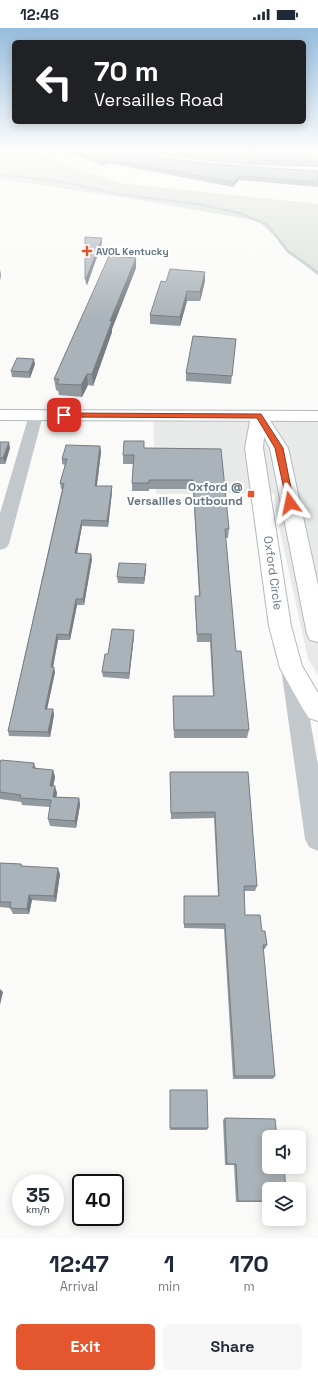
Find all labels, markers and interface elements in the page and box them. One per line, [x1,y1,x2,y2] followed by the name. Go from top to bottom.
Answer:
[20,5,59,24] text: 12:46
[94,53,159,89] text: 70 m
[28,56,80,108] icon: left
[94,88,224,111] text: Versailles Road
[81,245,93,257] marker: AVOL Kentucky
[96,245,169,258] place label: AVOL Kentucky
[47,398,81,432] pin
[53,404,75,426] icon: arrive
[127,479,243,509] place label: Oxford @ Versailles Outbound
[269,482,311,524] position arrow
[246,489,256,499] marker: Oxford @ Versailles Outbound
[260,535,286,611] street label: Oxford Circle
[262,1130,306,1226] map controls
[262,1130,306,1174] button: sound
[72,1174,124,1226] speed limit sign: 40
[26,1182,50,1208] text: 35
[262,1182,306,1226] button: layers
[26,1203,50,1216] text: km/h
[49,1248,109,1279] text: 12:47
[164,1248,175,1279] text: 1
[229,1248,269,1279] text: 170
[60,1278,98,1295] text: Arrival
[158,1278,180,1295] text: min
[244,1278,255,1295] text: m
[16,1324,155,1370] button: Exit
[163,1324,302,1370] button: Share

